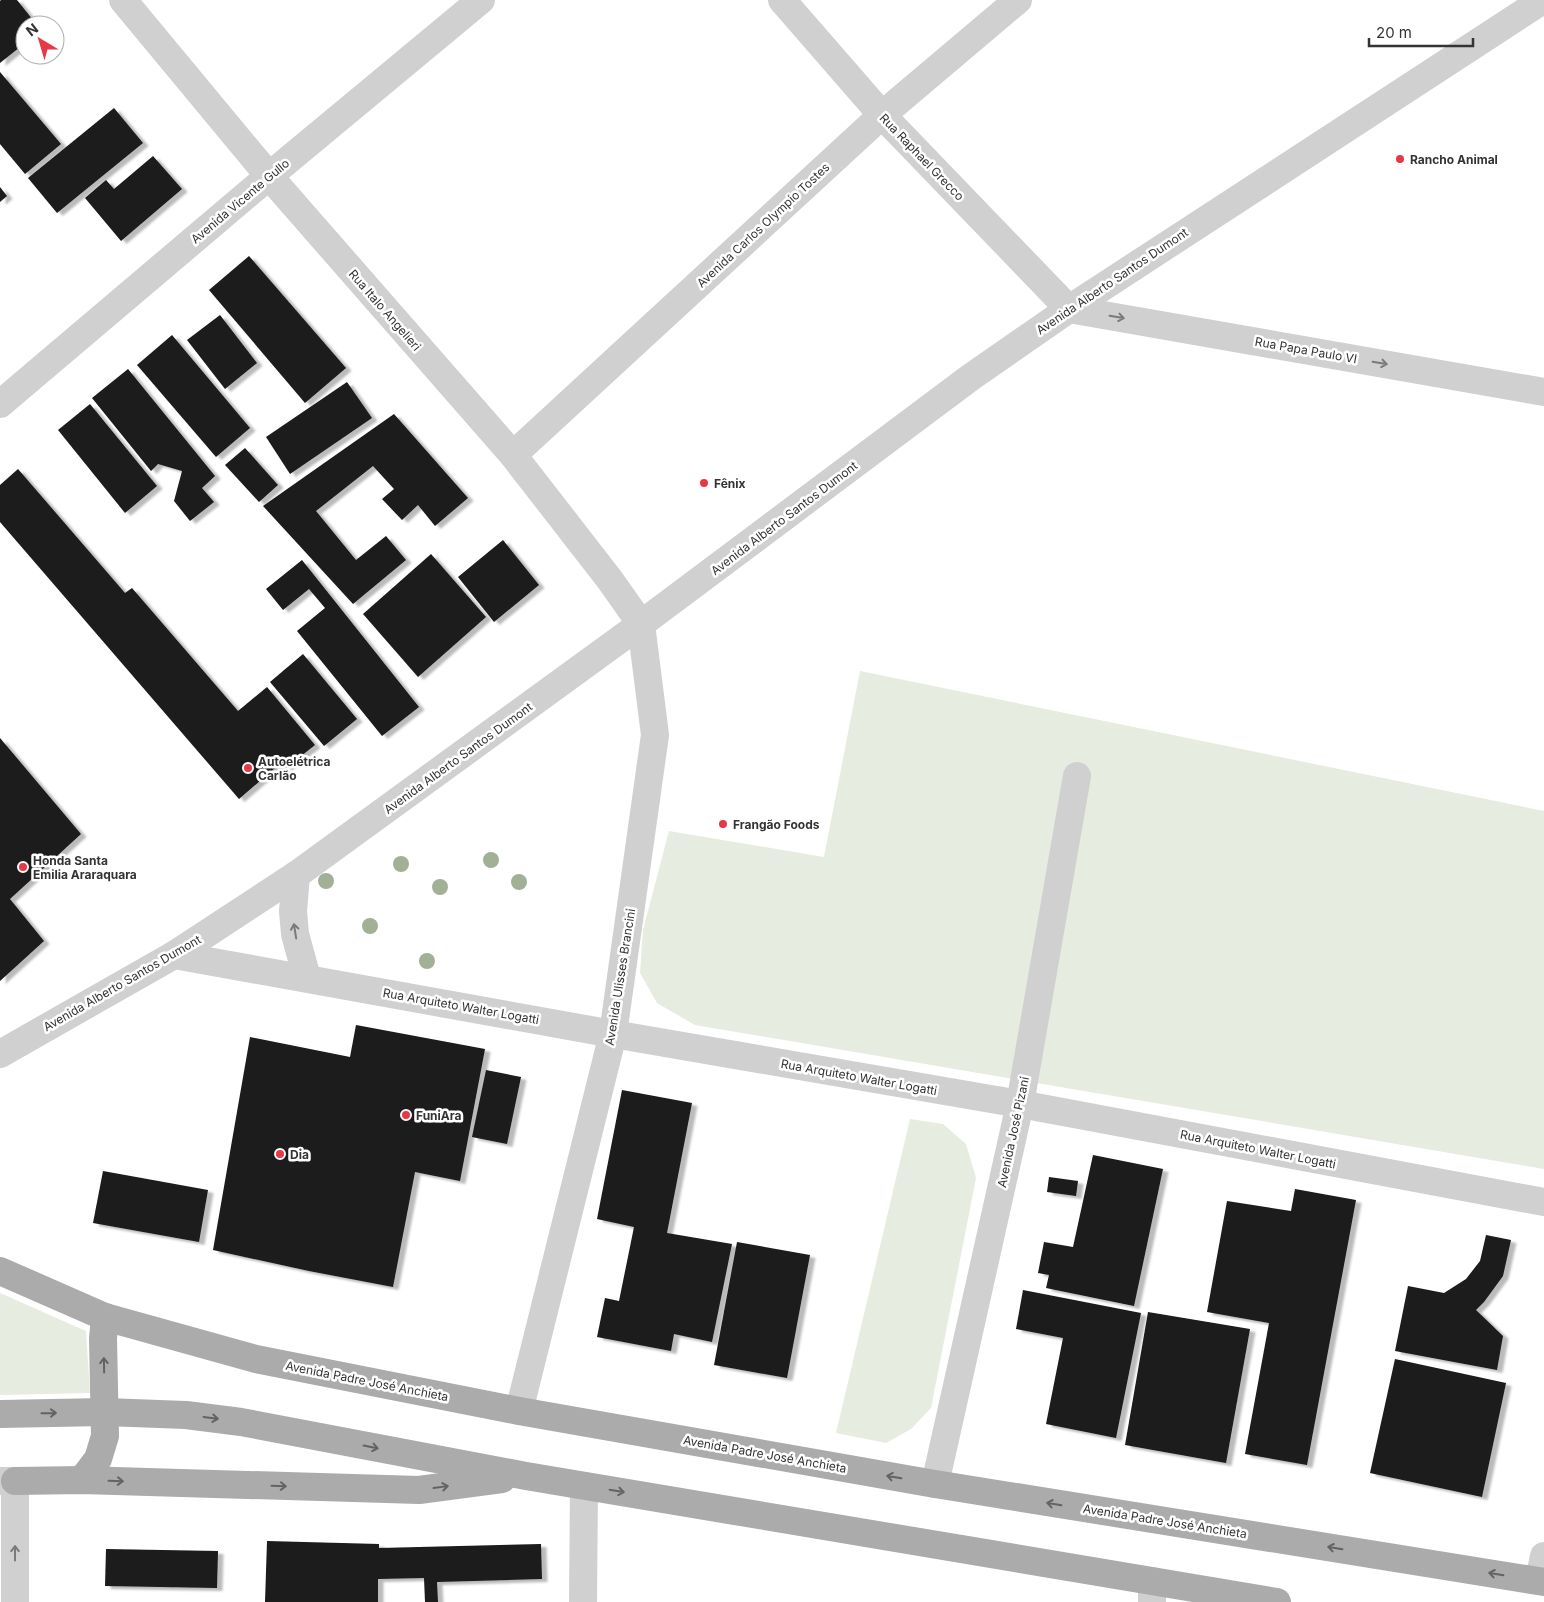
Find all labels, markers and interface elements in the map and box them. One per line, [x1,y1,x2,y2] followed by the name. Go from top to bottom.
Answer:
[15,15,65,65] north arrow
[1369,15,1473,47] scale bar
[22,19,41,39] text: N
[1376,23,1412,42] text: 20 m
[877,110,967,204] street label: Rua Raphael Grecco
[1410,152,1498,167] place label: Rancho Animal
[1394,153,1406,165] marker: Rancho Animal
[188,155,292,247] street label: Avenida Vicente Gullo
[693,159,833,291] street label: Avenida Carlos Olympio Tostes
[1033,224,1191,337] street label: Avenida Alberto Santos Dumont
[346,266,424,354] street label: Rua Italo Angelieri
[1108,312,1124,322] one-way arrow
[1254,334,1358,366] street label: Rua Papa Paulo VI
[1372,358,1388,368] one-way arrow
[708,458,860,578] street label: Avenida Alberto Santos Dumont
[714,476,746,491] place label: Fênix
[698,477,710,489] marker: Fênix
[381,699,535,817] street label: Avenida Alberto Santos Dumont
[258,754,330,783] place label: Autoelétrica Carlão
[242,762,254,774] marker: Autoelétrica Carlão
[733,817,820,832] place label: Frangão Foods
[717,818,729,830] marker: Frangão Foods
[33,853,137,882] place label: Honda Santa Emilia Araraquara
[17,861,29,873] marker: Honda Santa Emilia Araraquara
[602,907,638,1047] street label: Avenida Ulisses Brancini
[290,923,300,939] one-way arrow
[40,932,204,1034] street label: Avenida Alberto Santos Dumont
[382,985,540,1027] street label: Rua Arquiteto Walter Logatti
[780,1056,938,1098] street label: Rua Arquiteto Walter Logatti
[994,1075,1032,1189] street label: Avenida José Pizani
[416,1108,462,1123] place label: FuniAra
[400,1109,412,1121] marker: FuniAra
[1179,1127,1337,1171] street label: Rua Arquiteto Walter Logatti
[290,1147,309,1162] place label: Dia
[274,1148,286,1160] marker: Dia
[99,1357,109,1373] one-way arrow
[284,1358,450,1404] street label: Avenida Padre José Anchieta
[40,1408,56,1418] one-way arrow
[203,1413,219,1423] one-way arrow
[682,1432,848,1476] street label: Avenida Padre José Anchieta
[363,1442,379,1452] one-way arrow
[886,1472,902,1482] one-way arrow
[108,1476,124,1485] one-way arrow
[270,1481,286,1491] one-way arrow
[432,1482,448,1492] one-way arrow
[609,1487,625,1497] one-way arrow
[1046,1498,1062,1508] one-way arrow
[1082,1501,1248,1541] street label: Avenida Padre José Anchieta
[1328,1543,1344,1553] one-way arrow
[10,1546,20,1562] one-way arrow
[1488,1569,1504,1579] one-way arrow

